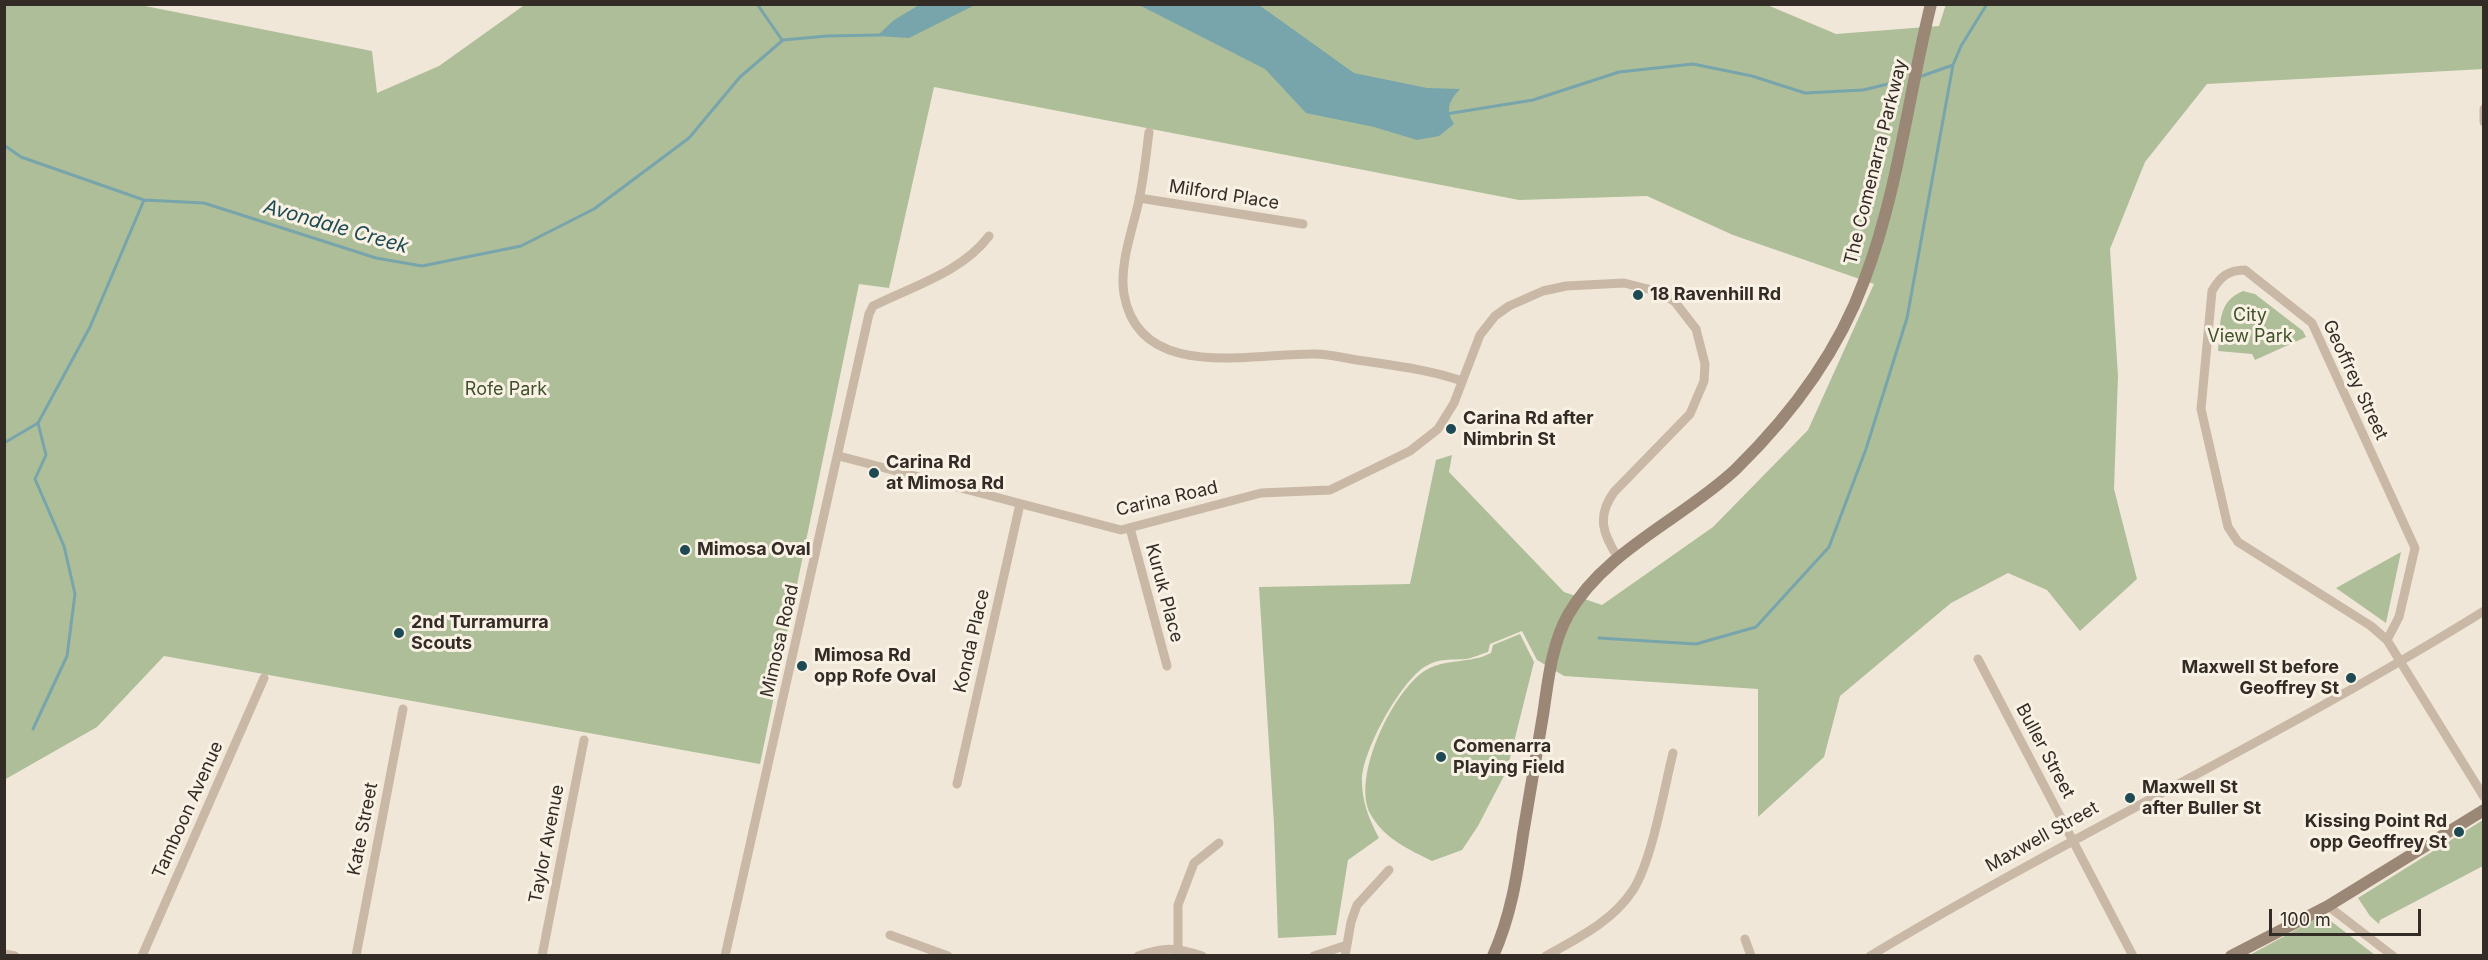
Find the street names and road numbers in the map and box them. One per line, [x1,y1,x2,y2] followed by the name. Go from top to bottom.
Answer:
[1840,57,1912,267] street label: The Comenarra Parkway
[1167,176,1281,214] street label: Milford Place
[2318,317,2392,443] street label: Geoffrey Street
[1114,477,1220,521] street label: Carina Road
[1140,541,1188,645] street label: Kuruk Place
[757,582,803,700] street label: Mimosa Road
[950,587,994,695] street label: Konda Place
[2011,700,2079,802] street label: Buller Street
[148,738,228,882] street label: Tamboon Avenue
[343,781,383,877] street label: Kate Street
[525,783,569,905] street label: Taylor Avenue
[1982,797,2102,877] street label: Maxwell Street

